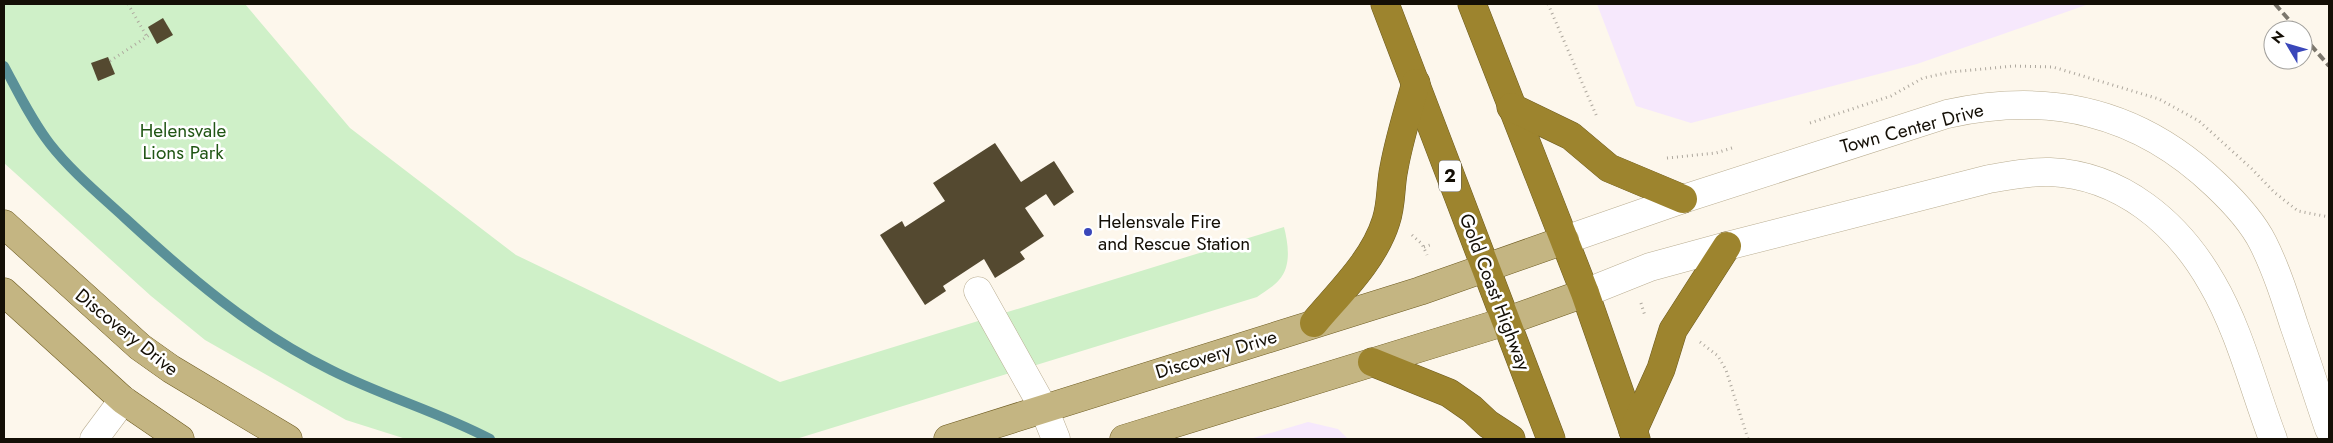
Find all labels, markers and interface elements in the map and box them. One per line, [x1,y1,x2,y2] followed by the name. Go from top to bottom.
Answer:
[2263,20,2313,70] north arrow
[2266,26,2289,48] text: N
[1837,96,1987,160] street label: Town Center Drive
[140,117,227,166] park label: Helensvale Lions Park
[1439,160,1461,192] road number: 2
[1098,208,1250,257] place label: Helensvale Fire and Rescue Station
[1453,210,1538,375] street label: Gold Coast Highway
[1082,226,1094,238] marker: Helensvale Fire and Rescue Station
[70,282,185,382] street label: Discovery Drive
[1152,323,1280,385] street label: Discovery Drive

